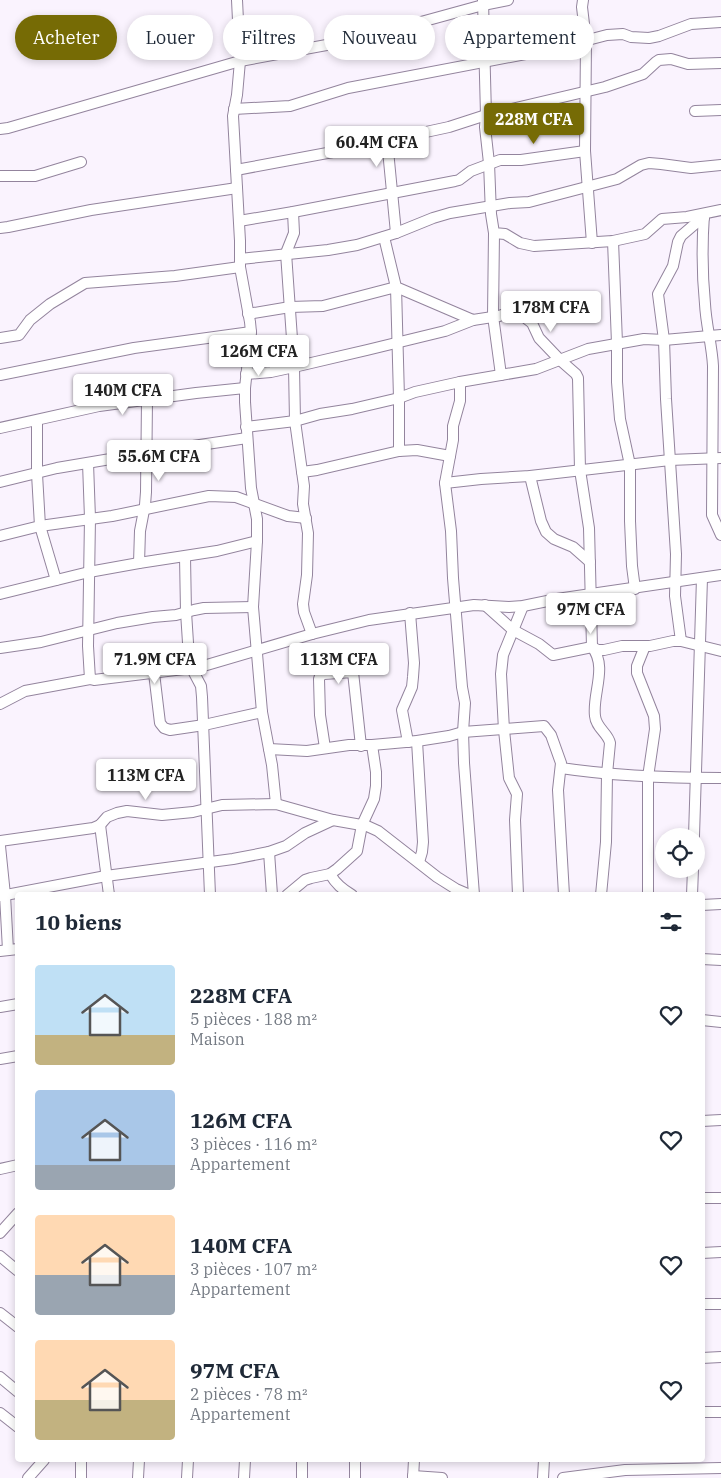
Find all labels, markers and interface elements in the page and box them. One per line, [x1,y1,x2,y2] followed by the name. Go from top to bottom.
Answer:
[15,15,117,60] chip: Acheter
[127,15,213,60] chip: Louer
[223,15,314,60] chip: Filtres
[324,15,435,60] chip: Nouveau
[445,15,594,60] chip: Appartement
[482,102,586,145] pin: 228M CFA
[495,109,573,129] text: 228M CFA
[320,126,434,168] pin: 60.4M CFA
[336,132,418,152] text: 60.4M CFA
[499,290,603,333] pin: 178M CFA
[512,297,590,317] text: 178M CFA
[207,334,311,377] pin: 126M CFA
[220,341,298,361] text: 126M CFA
[71,374,175,416] pin: 140M CFA
[84,380,162,400] text: 140M CFA
[102,440,216,482] pin: 55.6M CFA
[118,446,200,466] text: 55.6M CFA
[545,592,637,635] pin: 97M CFA
[557,599,625,619] text: 97M CFA
[98,642,212,685] pin: 71.9M CFA
[287,642,391,685] pin: 113M CFA
[114,649,196,669] text: 71.9M CFA
[300,649,378,669] text: 113M CFA
[94,758,198,801] pin: 113M CFA
[107,765,185,785] text: 113M CFA
[655,828,705,878] map controls
[655,828,705,878] button: locate
[35,908,122,936] text: 10 biens
[657,908,685,936] icon: filters
[190,981,292,1009] text: 228M CFA
[75,985,135,1045] icon: home
[657,1001,685,1029] icon: heart
[190,1009,317,1029] text: 5 pièces · 188 m²
[190,1029,245,1049] text: Maison
[190,1106,292,1134] text: 126M CFA
[75,1110,135,1170] icon: home
[657,1126,685,1154] icon: heart
[190,1134,317,1154] text: 3 pièces · 116 m²
[190,1154,291,1174] text: Appartement
[190,1231,292,1259] text: 140M CFA
[75,1235,135,1295] icon: home
[657,1251,685,1279] icon: heart
[190,1259,317,1279] text: 3 pièces · 107 m²
[190,1279,291,1299] text: Appartement
[190,1356,280,1384] text: 97M CFA
[75,1360,135,1420] icon: home
[657,1376,685,1404] icon: heart
[190,1384,308,1404] text: 2 pièces · 78 m²
[190,1404,291,1424] text: Appartement

